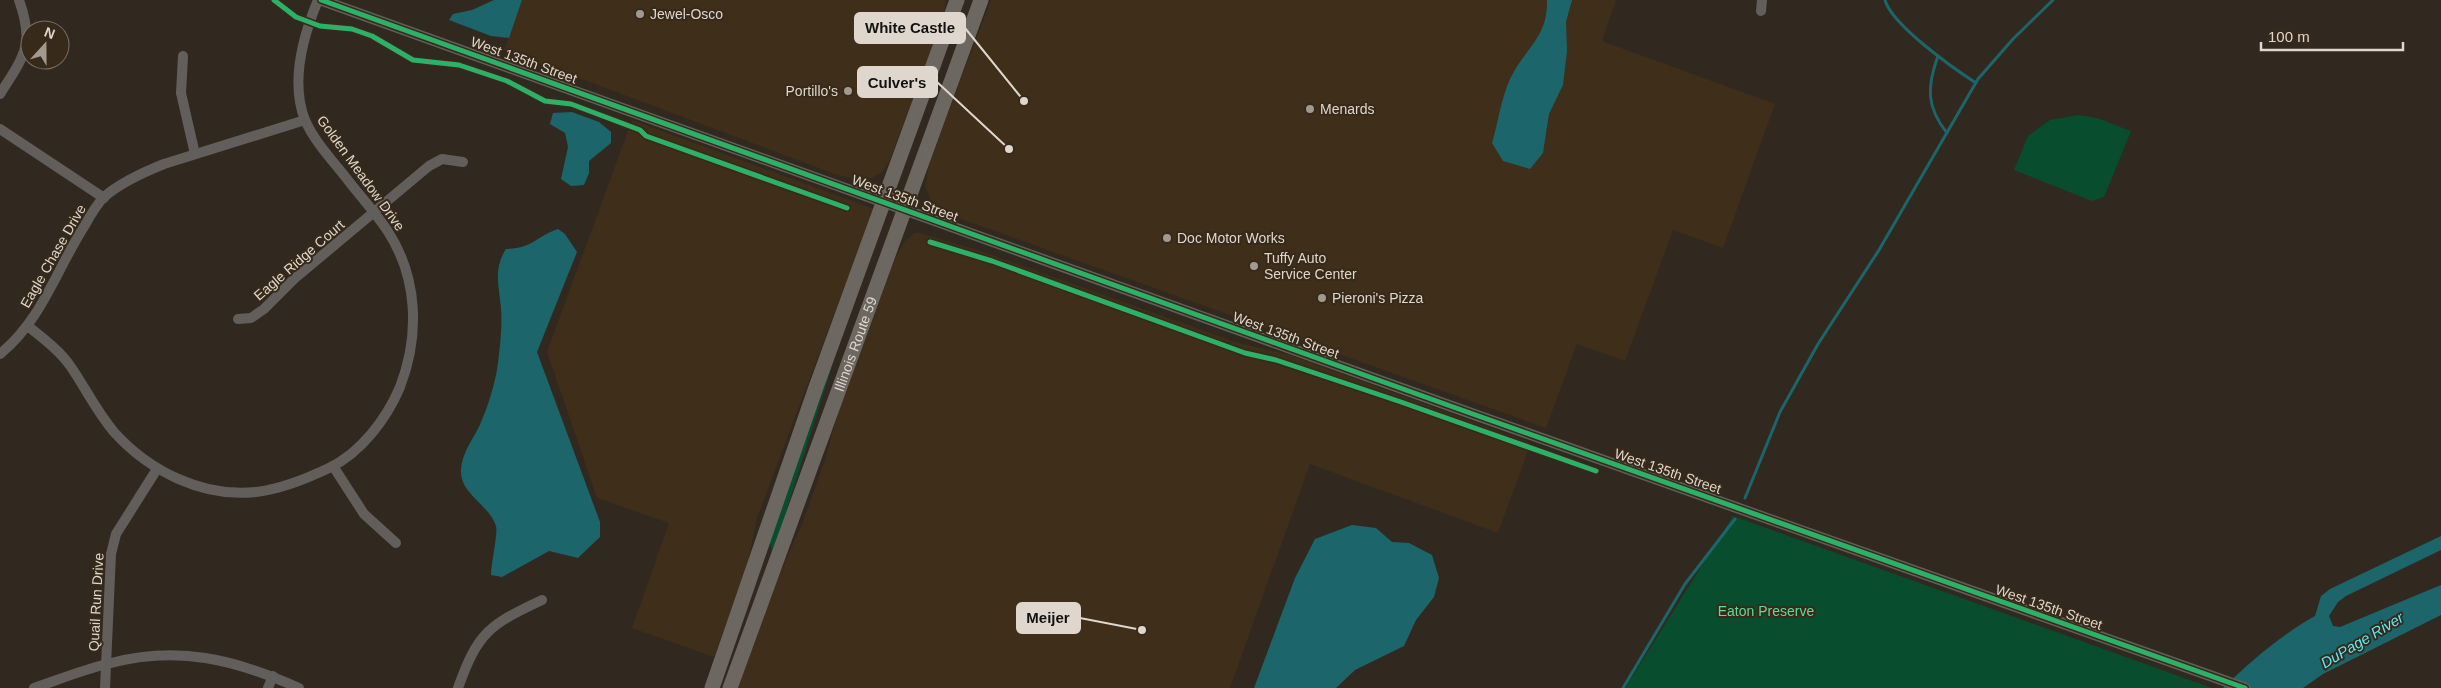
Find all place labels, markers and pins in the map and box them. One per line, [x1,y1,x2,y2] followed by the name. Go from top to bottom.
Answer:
[650,6,723,22] place label: Jewel-Osco
[634,8,646,20] marker: Jewel-Osco
[855,13,965,43] callout: White Castle
[858,67,937,97] callout: Culver's
[786,83,838,99] place label: Portillo's
[842,85,854,97] marker: Portillo's
[1320,101,1374,117] place label: Menards
[1304,103,1316,115] marker: Menards
[1177,230,1285,246] place label: Doc Motor Works
[1161,232,1173,244] marker: Doc Motor Works
[1264,250,1357,282] place label: Tuffy Auto Service Center
[1248,260,1260,272] marker: Tuffy Auto Service Center
[1332,290,1424,306] place label: Pieroni's Pizza
[1316,292,1328,304] marker: Pieroni's Pizza
[1017,603,1080,633] callout: Meijer

